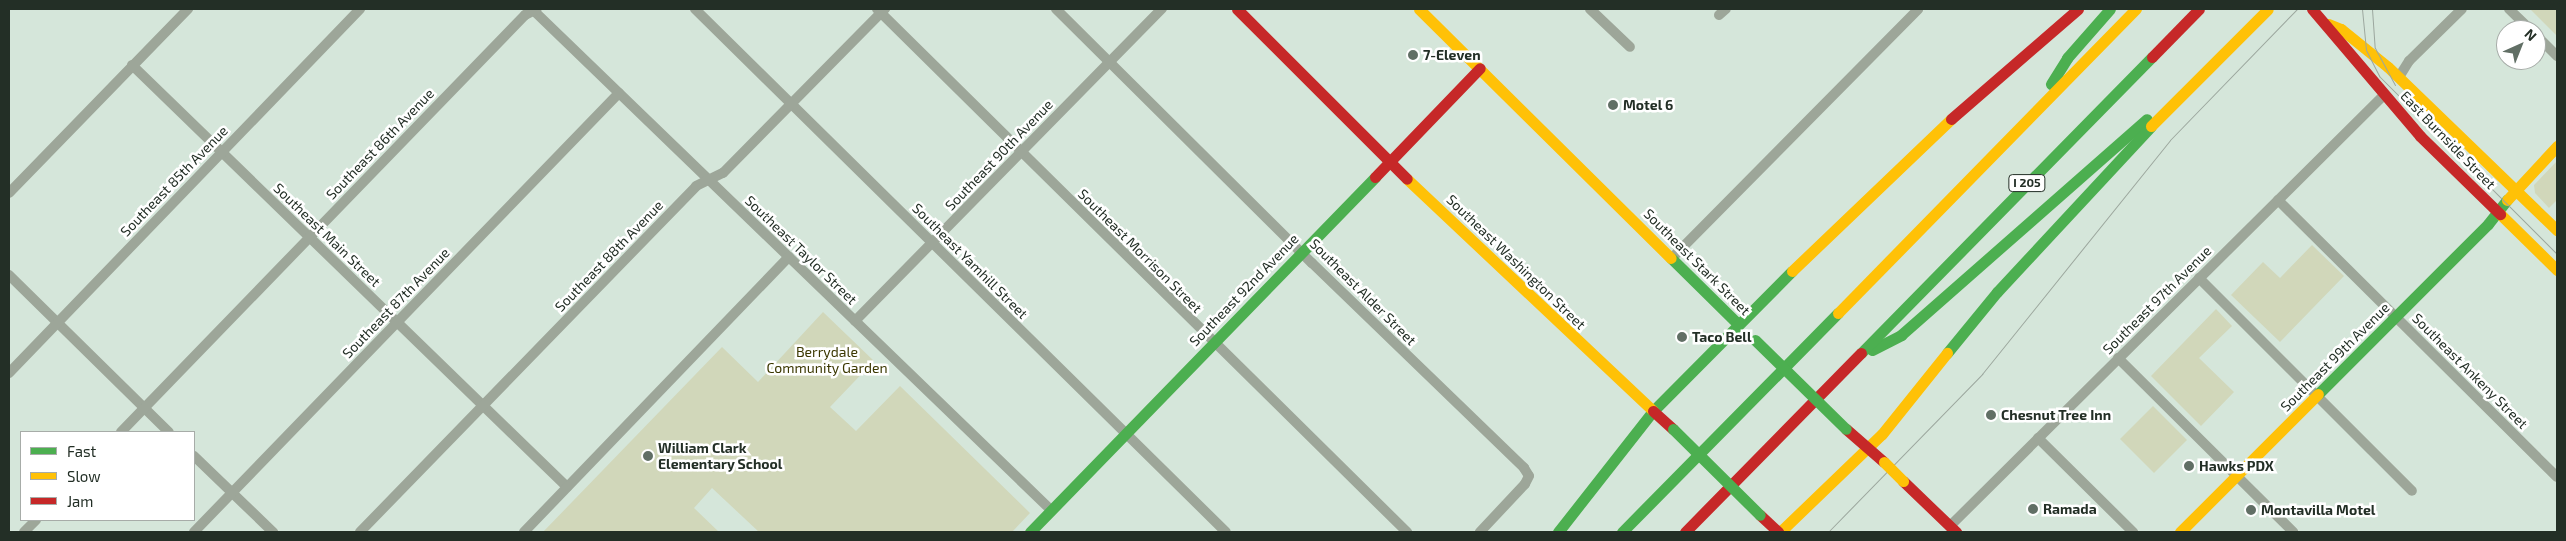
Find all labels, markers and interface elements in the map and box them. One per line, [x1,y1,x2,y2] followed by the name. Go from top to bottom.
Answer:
[2496,20,2546,70] north arrow
[2522,25,2541,44] text: N
[1423,47,1481,63] place label: 7-Eleven
[1407,49,1419,61] marker: 7-Eleven
[323,85,437,203] street label: Southeast 86th Avenue
[2397,88,2499,192] street label: East Burnside Street
[942,96,1056,214] street label: Southeast 90th Avenue
[1623,97,1674,113] place label: Motel 6
[1607,99,1619,111] marker: Motel 6
[117,122,231,240] street label: Southeast 85th Avenue
[2008,174,2046,192] road number: I 205
[270,180,384,290] street label: Southeast Main Street
[1075,186,1205,316] street label: Southeast Morrison Street
[1443,191,1589,333] street label: Southeast Washington Street
[741,192,861,308] street label: Southeast Taylor Street
[551,197,667,315] street label: Southeast 88th Avenue
[909,200,1031,322] street label: Southeast Yamhill Street
[1640,205,1754,319] street label: Southeast Stark Street
[1186,230,1302,350] street label: Southeast 92nd Avenue
[1306,235,1420,349] street label: Southeast Alder Street
[2099,242,2215,358] street label: Southeast 97th Avenue
[339,244,453,362] street label: Southeast 87th Avenue
[2277,299,2393,415] street label: Southeast 99th Avenue
[2409,310,2531,432] street label: Southeast Ankeny Street
[1692,329,1752,345] place label: Taco Bell
[1676,331,1688,343] marker: Taco Bell
[766,344,888,377] park label: Berrydale Community Garden
[2001,407,2111,423] place label: Chesnut Tree Inn
[1985,409,1997,421] marker: Chesnut Tree Inn
[20,431,195,521] legend
[658,440,783,472] place label: William Clark Elementary School
[67,442,96,460] text: Fast
[642,450,654,462] marker: William Clark Elementary School
[2199,458,2274,474] place label: Hawks PDX
[2183,460,2195,472] marker: Hawks PDX
[67,467,101,485] text: Slow
[67,492,93,510] text: Jam
[2043,501,2097,517] place label: Ramada
[2261,502,2375,518] place label: Montavilla Motel
[2027,503,2039,515] marker: Ramada
[2245,504,2257,516] marker: Montavilla Motel

